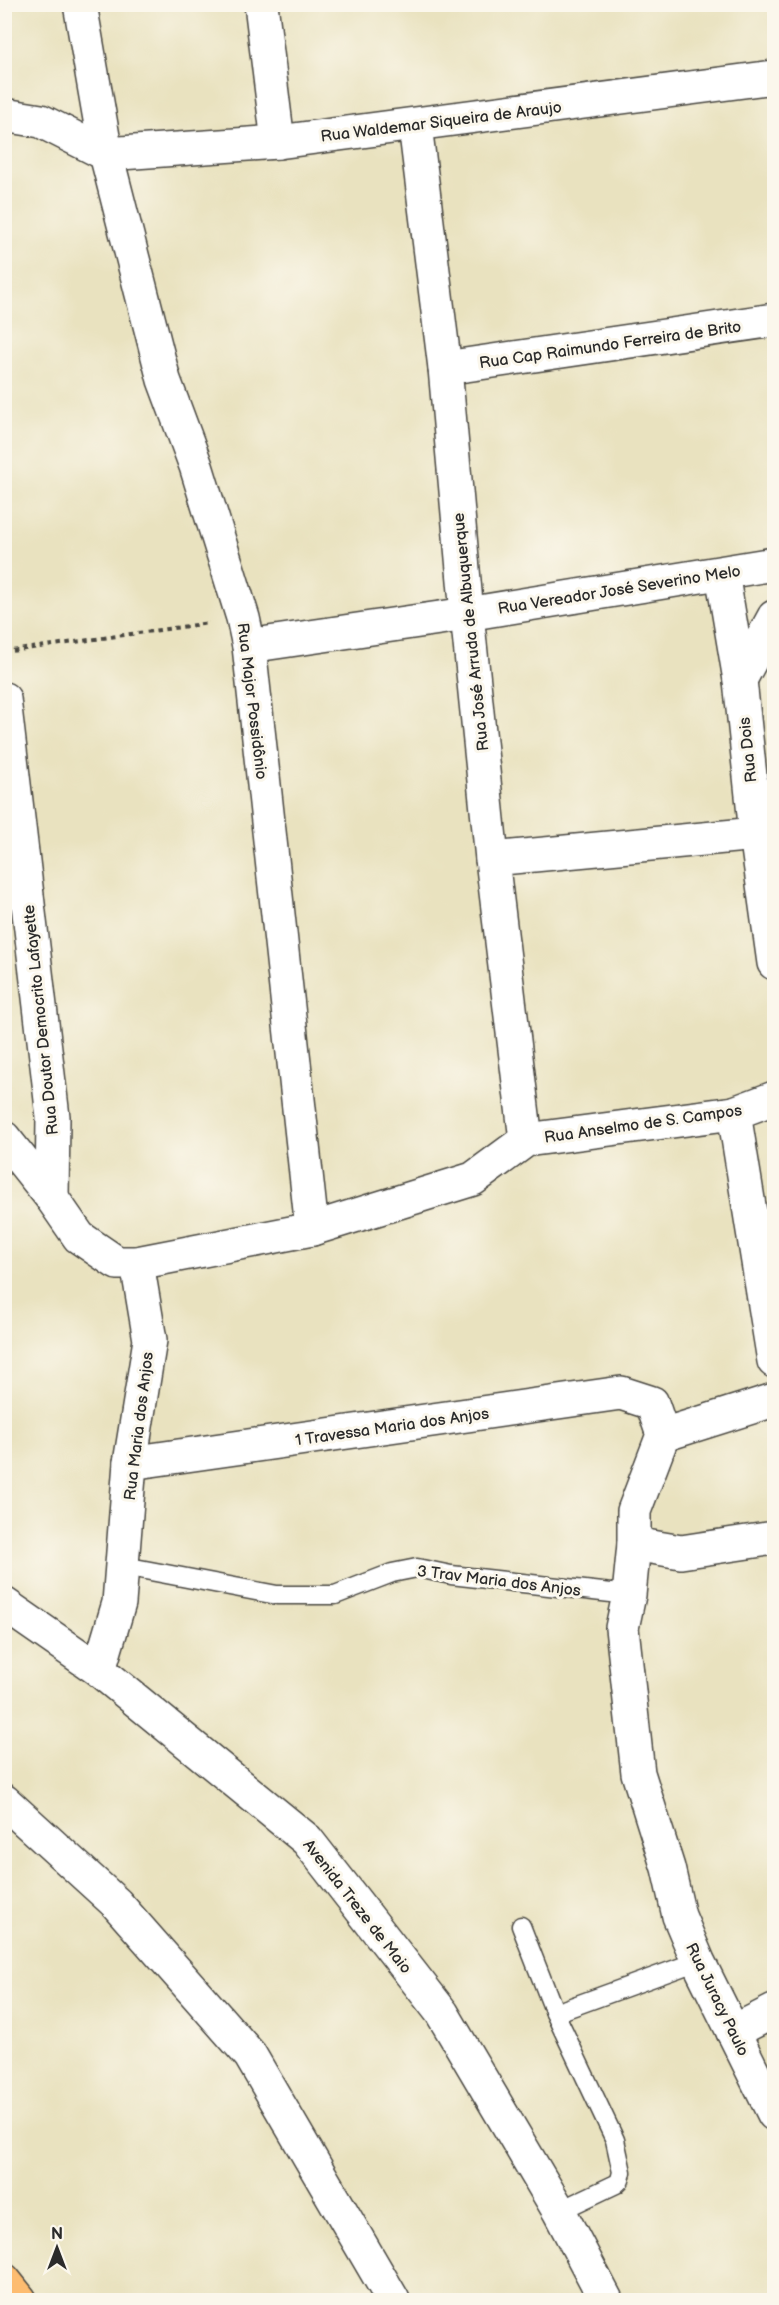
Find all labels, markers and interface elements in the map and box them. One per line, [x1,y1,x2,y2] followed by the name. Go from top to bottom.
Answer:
[320,98,563,147] street label: Rua Waldemar Siqueira de Araujo
[478,318,742,373] street label: Rua Cap Raimundo Ferreira de Brito
[449,511,493,752] street label: Rua José Arruda de Albuquerque
[497,562,742,619] street label: Rua Vereador José Severino Melo
[232,622,271,781] street label: Rua Major Possidônio
[736,716,761,784] street label: Rua Dois
[20,903,63,1136] street label: Rua Doutor Democrito Lafayette
[543,1101,743,1148] street label: Rua Anselmo de S. Campos
[121,1351,158,1502] street label: Rua Maria dos Anjos
[294,1404,490,1450] street label: 1 Travessa Maria dos Anjos
[416,1562,582,1601] street label: 3 Trav Maria dos Anjos
[299,1836,415,1978] street label: Avenida Treze de Maio
[681,1940,752,2059] street label: Rua Juracy Paulo
[27,2218,87,2278] north arrow
[51,2225,63,2244] text: N

